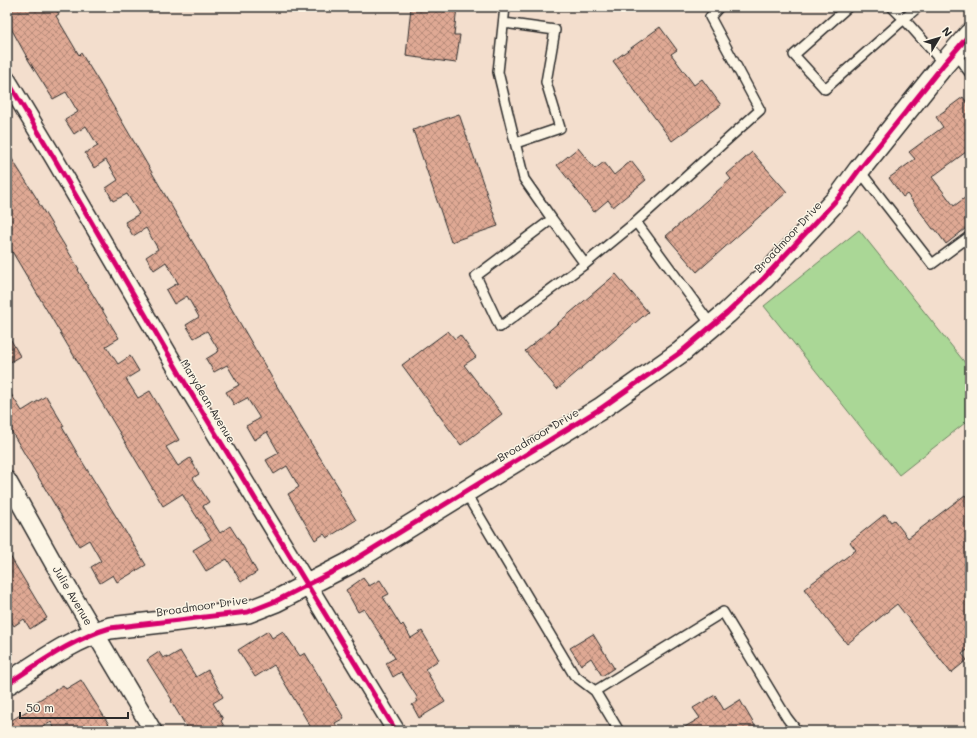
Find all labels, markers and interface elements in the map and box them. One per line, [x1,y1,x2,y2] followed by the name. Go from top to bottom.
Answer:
[919,18,959,58] north arrow
[939,24,956,39] text: N
[751,198,825,276] street label: Broadmoor Drive
[177,356,239,446] street label: Marydean Avenue
[494,404,581,465] street label: Broadmoor Drive
[50,563,97,628] street label: Julie Avenue
[155,592,249,619] street label: Broadmoor Drive
[20,694,128,720] scale bar
[26,699,54,715] text: 50 m

